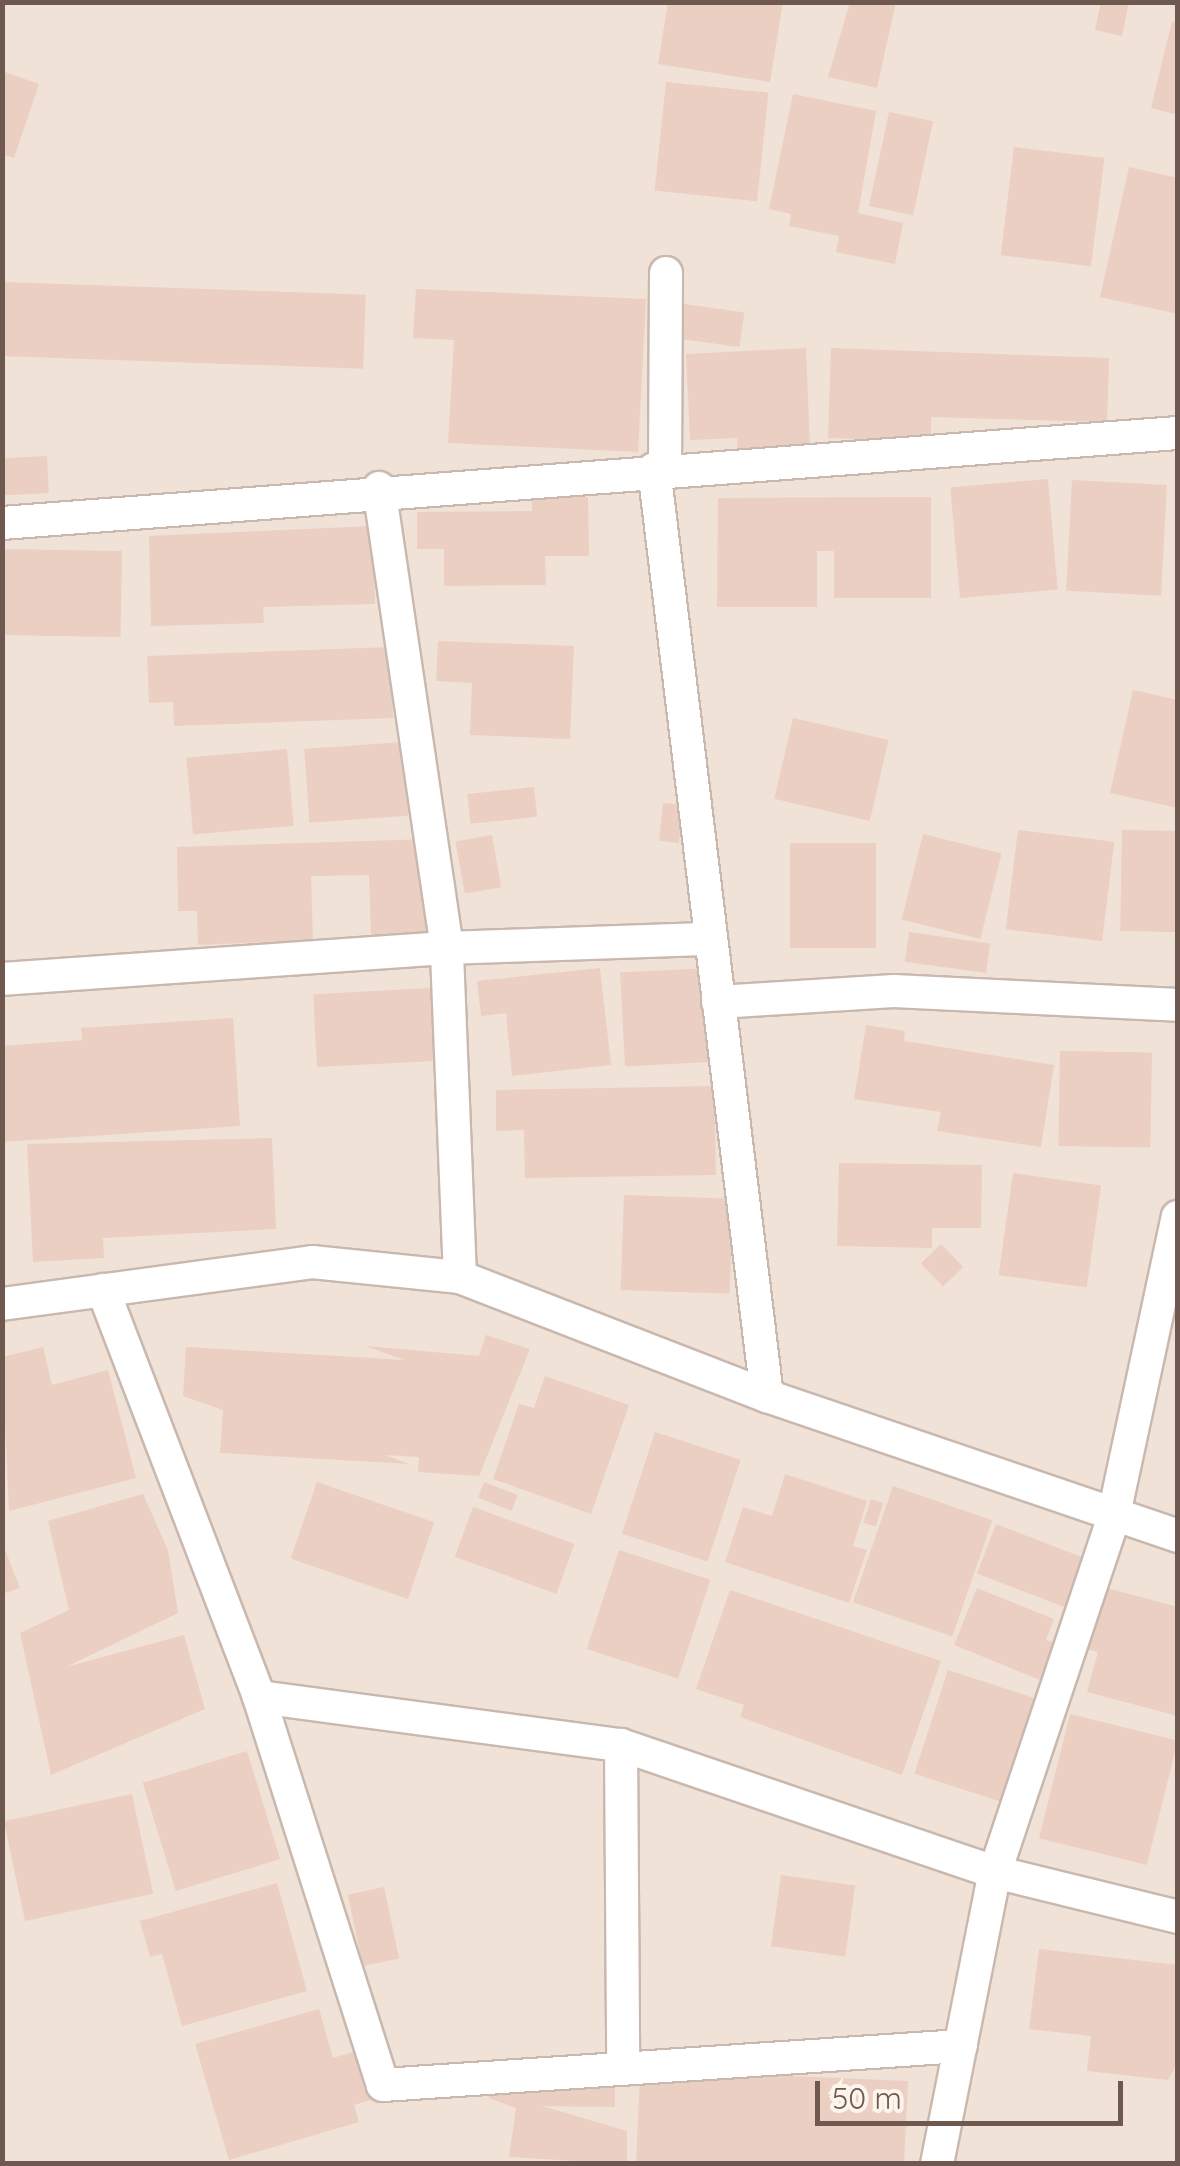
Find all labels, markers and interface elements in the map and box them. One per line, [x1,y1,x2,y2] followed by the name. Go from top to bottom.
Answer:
[820,2061,1128,2123] scale bar
[832,2079,902,2117] text: 50 m

